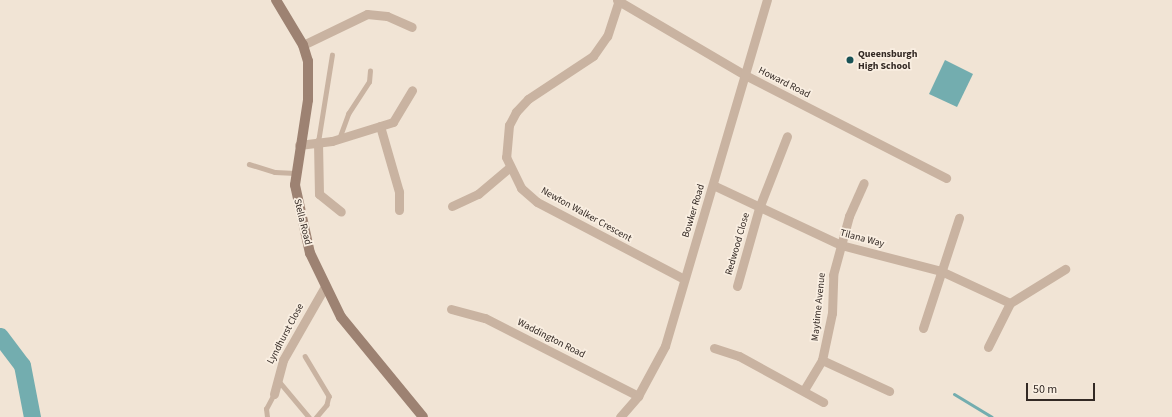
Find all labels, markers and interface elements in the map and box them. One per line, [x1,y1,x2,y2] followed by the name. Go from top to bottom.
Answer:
[858,48,917,72] place label: Queensburgh High School
[845,55,855,65] marker: Queensburgh High School
[756,65,812,101] street label: Howard Road
[680,183,708,239] street label: Bowker Road
[539,185,633,245] street label: Newton Walker Crescent
[291,198,313,246] street label: Stella Road
[723,211,753,277] street label: Redwood Close
[839,227,885,251] street label: Tilana Way
[809,272,829,342] street label: Maytime Avenue
[265,302,307,366] street label: Lyndhurst Close
[515,317,587,361] street label: Waddington Road
[1028,375,1097,401] scale bar
[1033,381,1057,398] text: 50 m

